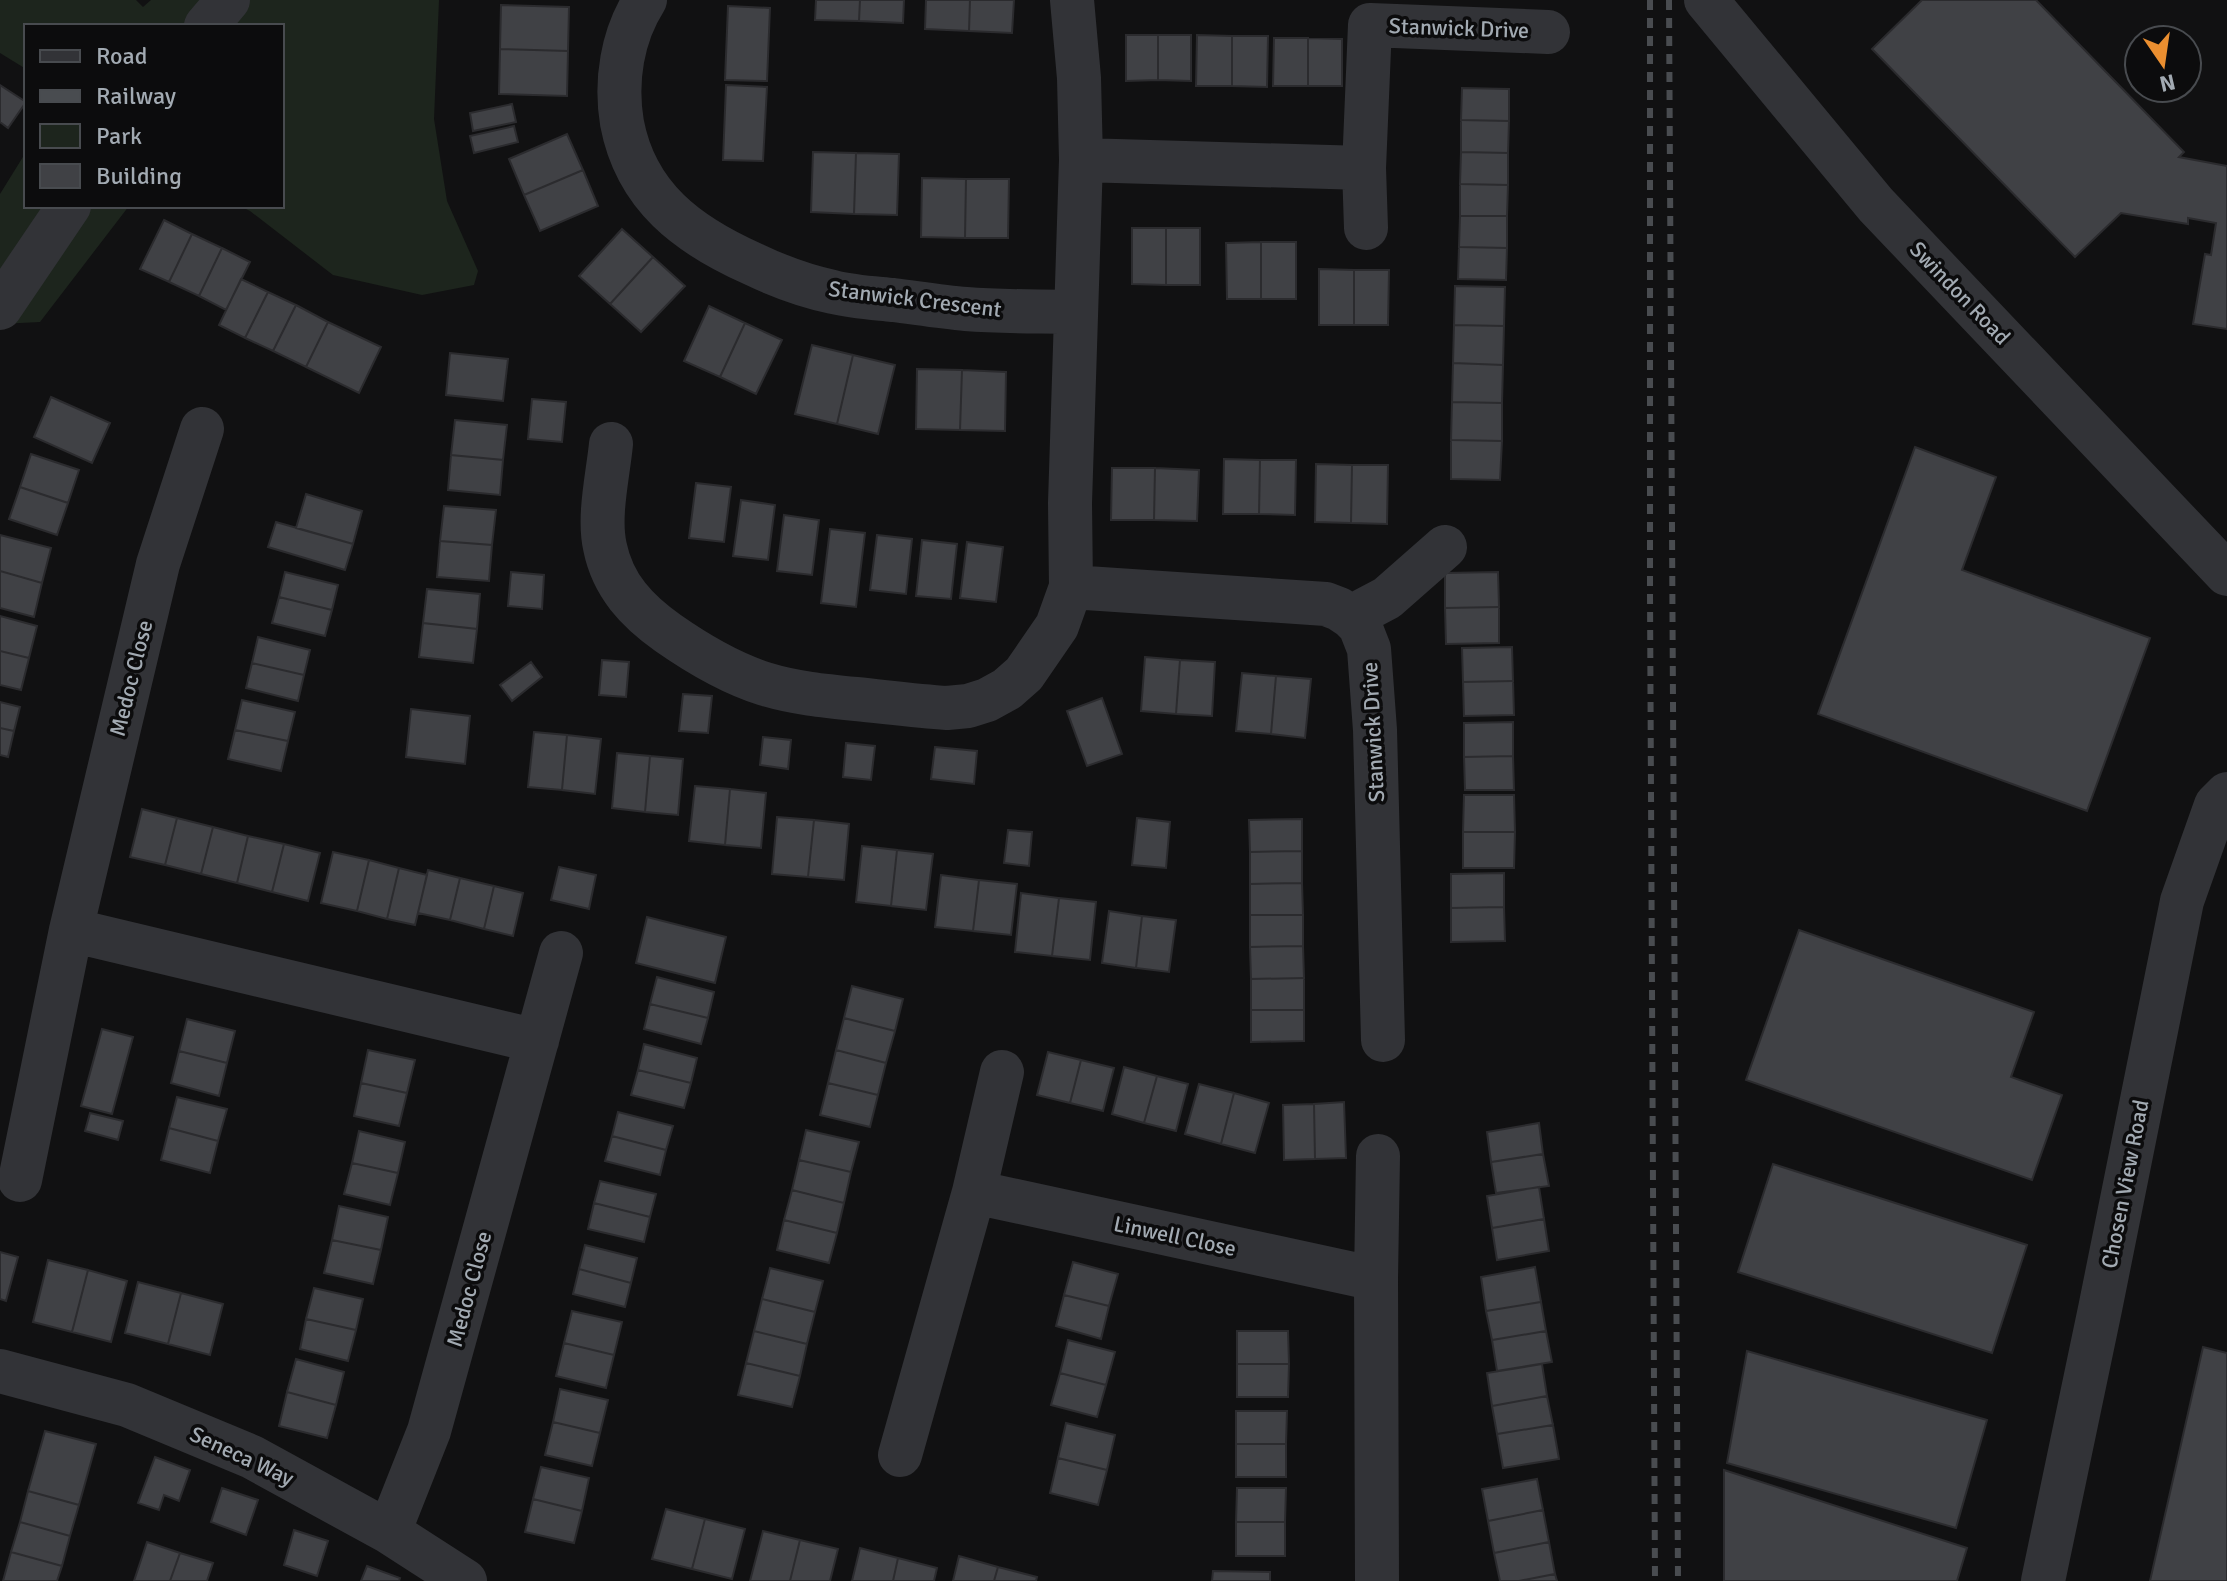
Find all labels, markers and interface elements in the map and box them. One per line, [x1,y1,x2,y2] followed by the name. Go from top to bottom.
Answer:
[1388,12,1530,44] street label: Stanwick Drive
[24,24,284,208] legend
[2123,24,2203,104] north arrow
[96,41,147,71] text: Road
[2157,68,2178,98] text: N
[96,81,176,111] text: Railway
[96,121,142,151] text: Park
[96,161,182,191] text: Building
[1904,236,2016,350] street label: Swindon Road
[827,275,1003,323] street label: Stanwick Crescent
[104,617,158,739] street label: Medoc Close
[1356,661,1390,803] street label: Stanwick Drive
[2095,1097,2155,1271] street label: Chosen View Road
[1111,1210,1239,1262] street label: Linwell Close
[441,1228,497,1350] street label: Medoc Close
[186,1420,299,1492] street label: Seneca Way

